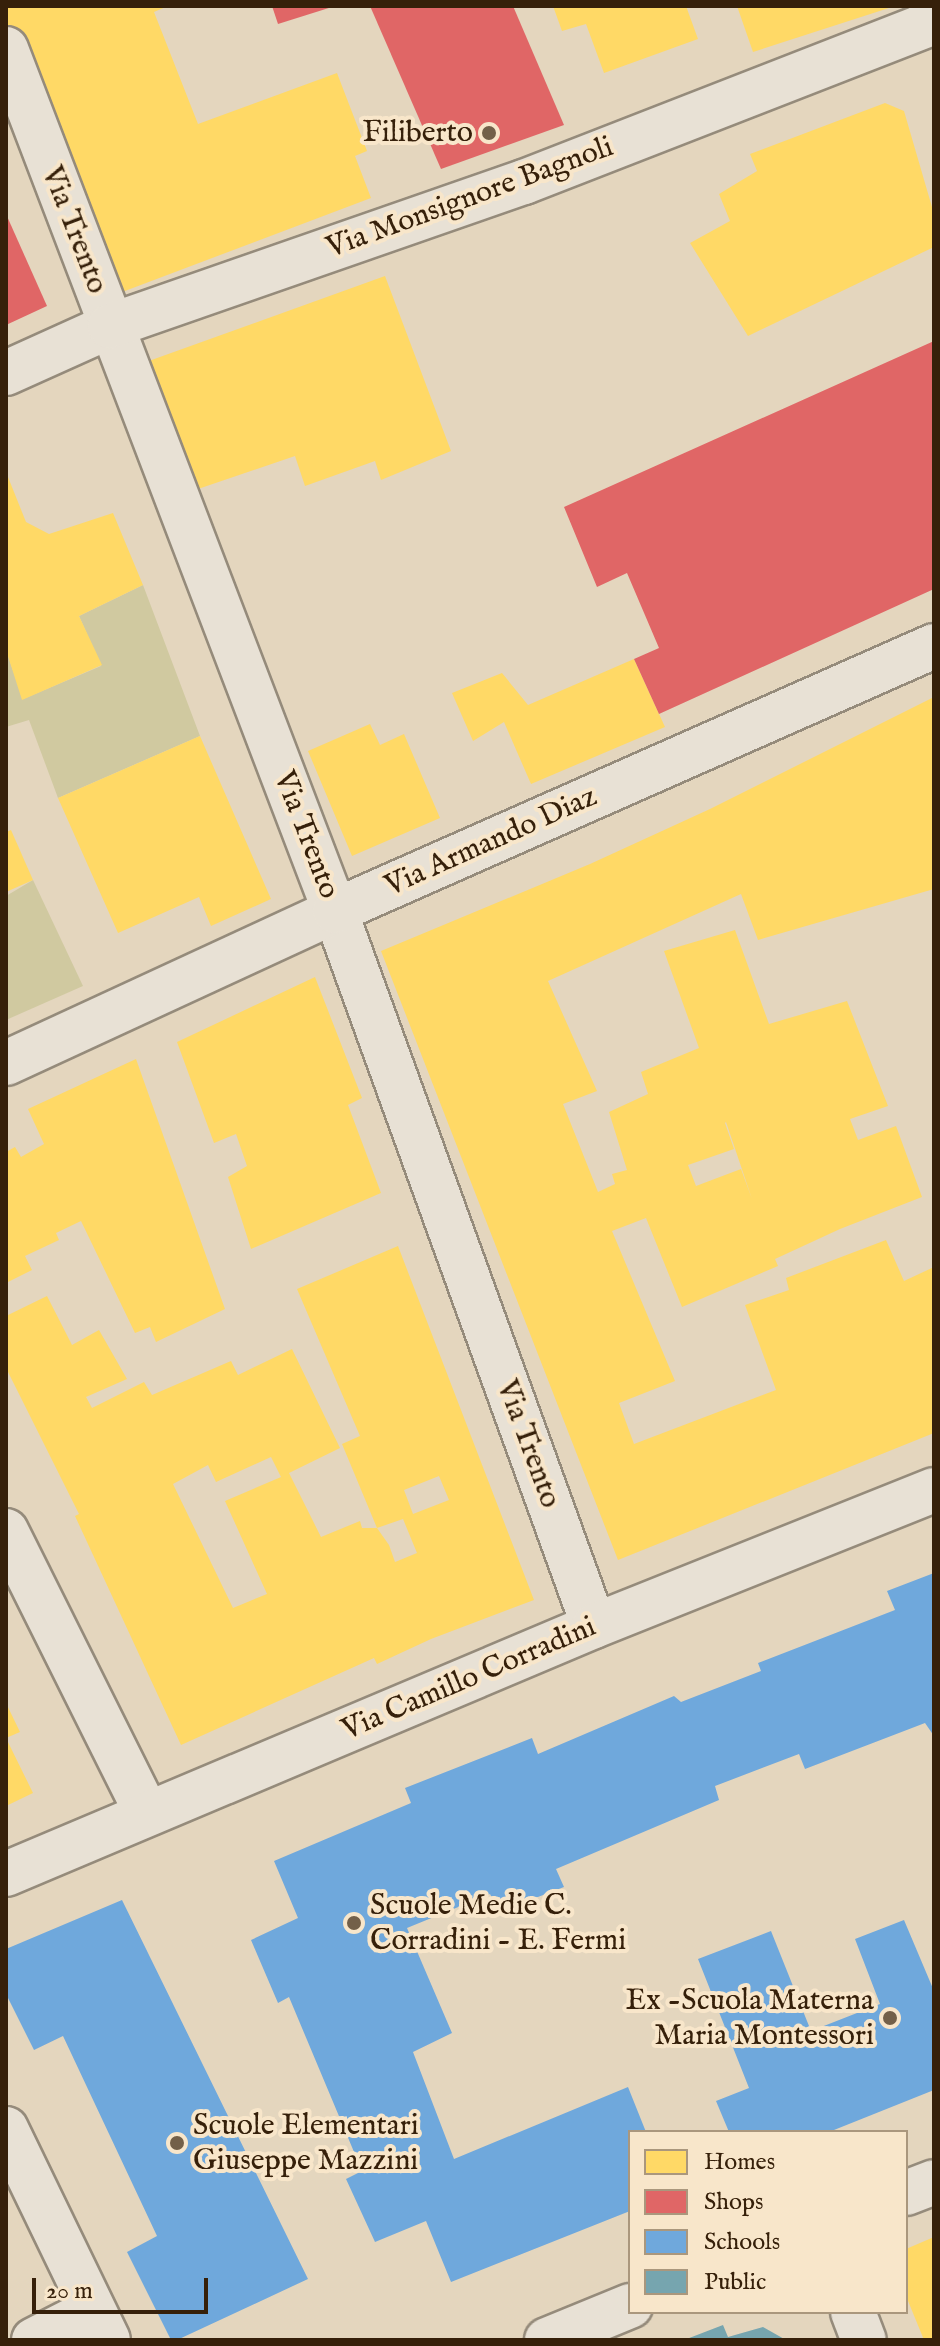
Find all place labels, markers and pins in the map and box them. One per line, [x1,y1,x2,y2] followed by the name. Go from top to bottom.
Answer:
[363,115,473,151] place label: Filiberto
[480,124,498,142] marker: Filiberto
[370,1888,626,1958] place label: Scuole Medie C. Corradini - E. Fermi
[345,1914,363,1932] marker: Scuole Medie C. Corradini - E. Fermi
[625,1983,874,2054] place label: Ex -Scuola Materna Maria Montessori
[881,2009,899,2027] marker: Ex -Scuola Materna Maria Montessori
[193,2108,419,2178] place label: Scuole Elementari Giuseppe Mazzini
[168,2134,186,2152] marker: Scuole Elementari Giuseppe Mazzini

